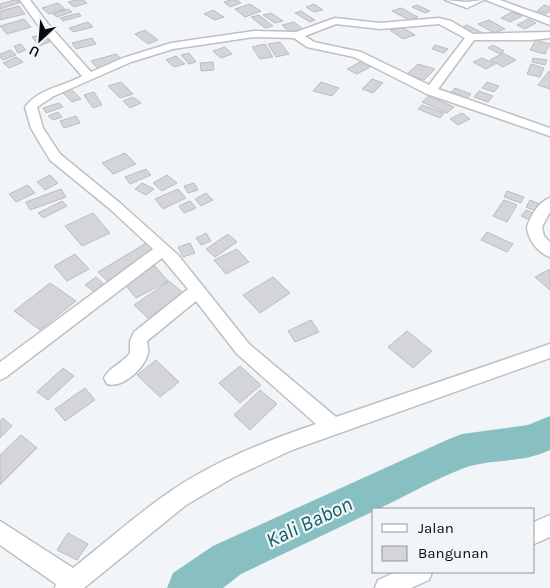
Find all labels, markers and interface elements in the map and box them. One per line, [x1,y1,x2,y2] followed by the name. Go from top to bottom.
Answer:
[15,15,65,65] north arrow
[26,41,43,61] text: U
[262,492,356,552] water label: Kali Babon
[372,508,535,573] legend
[418,519,454,537] text: Jalan
[418,544,489,562] text: Bangunan

